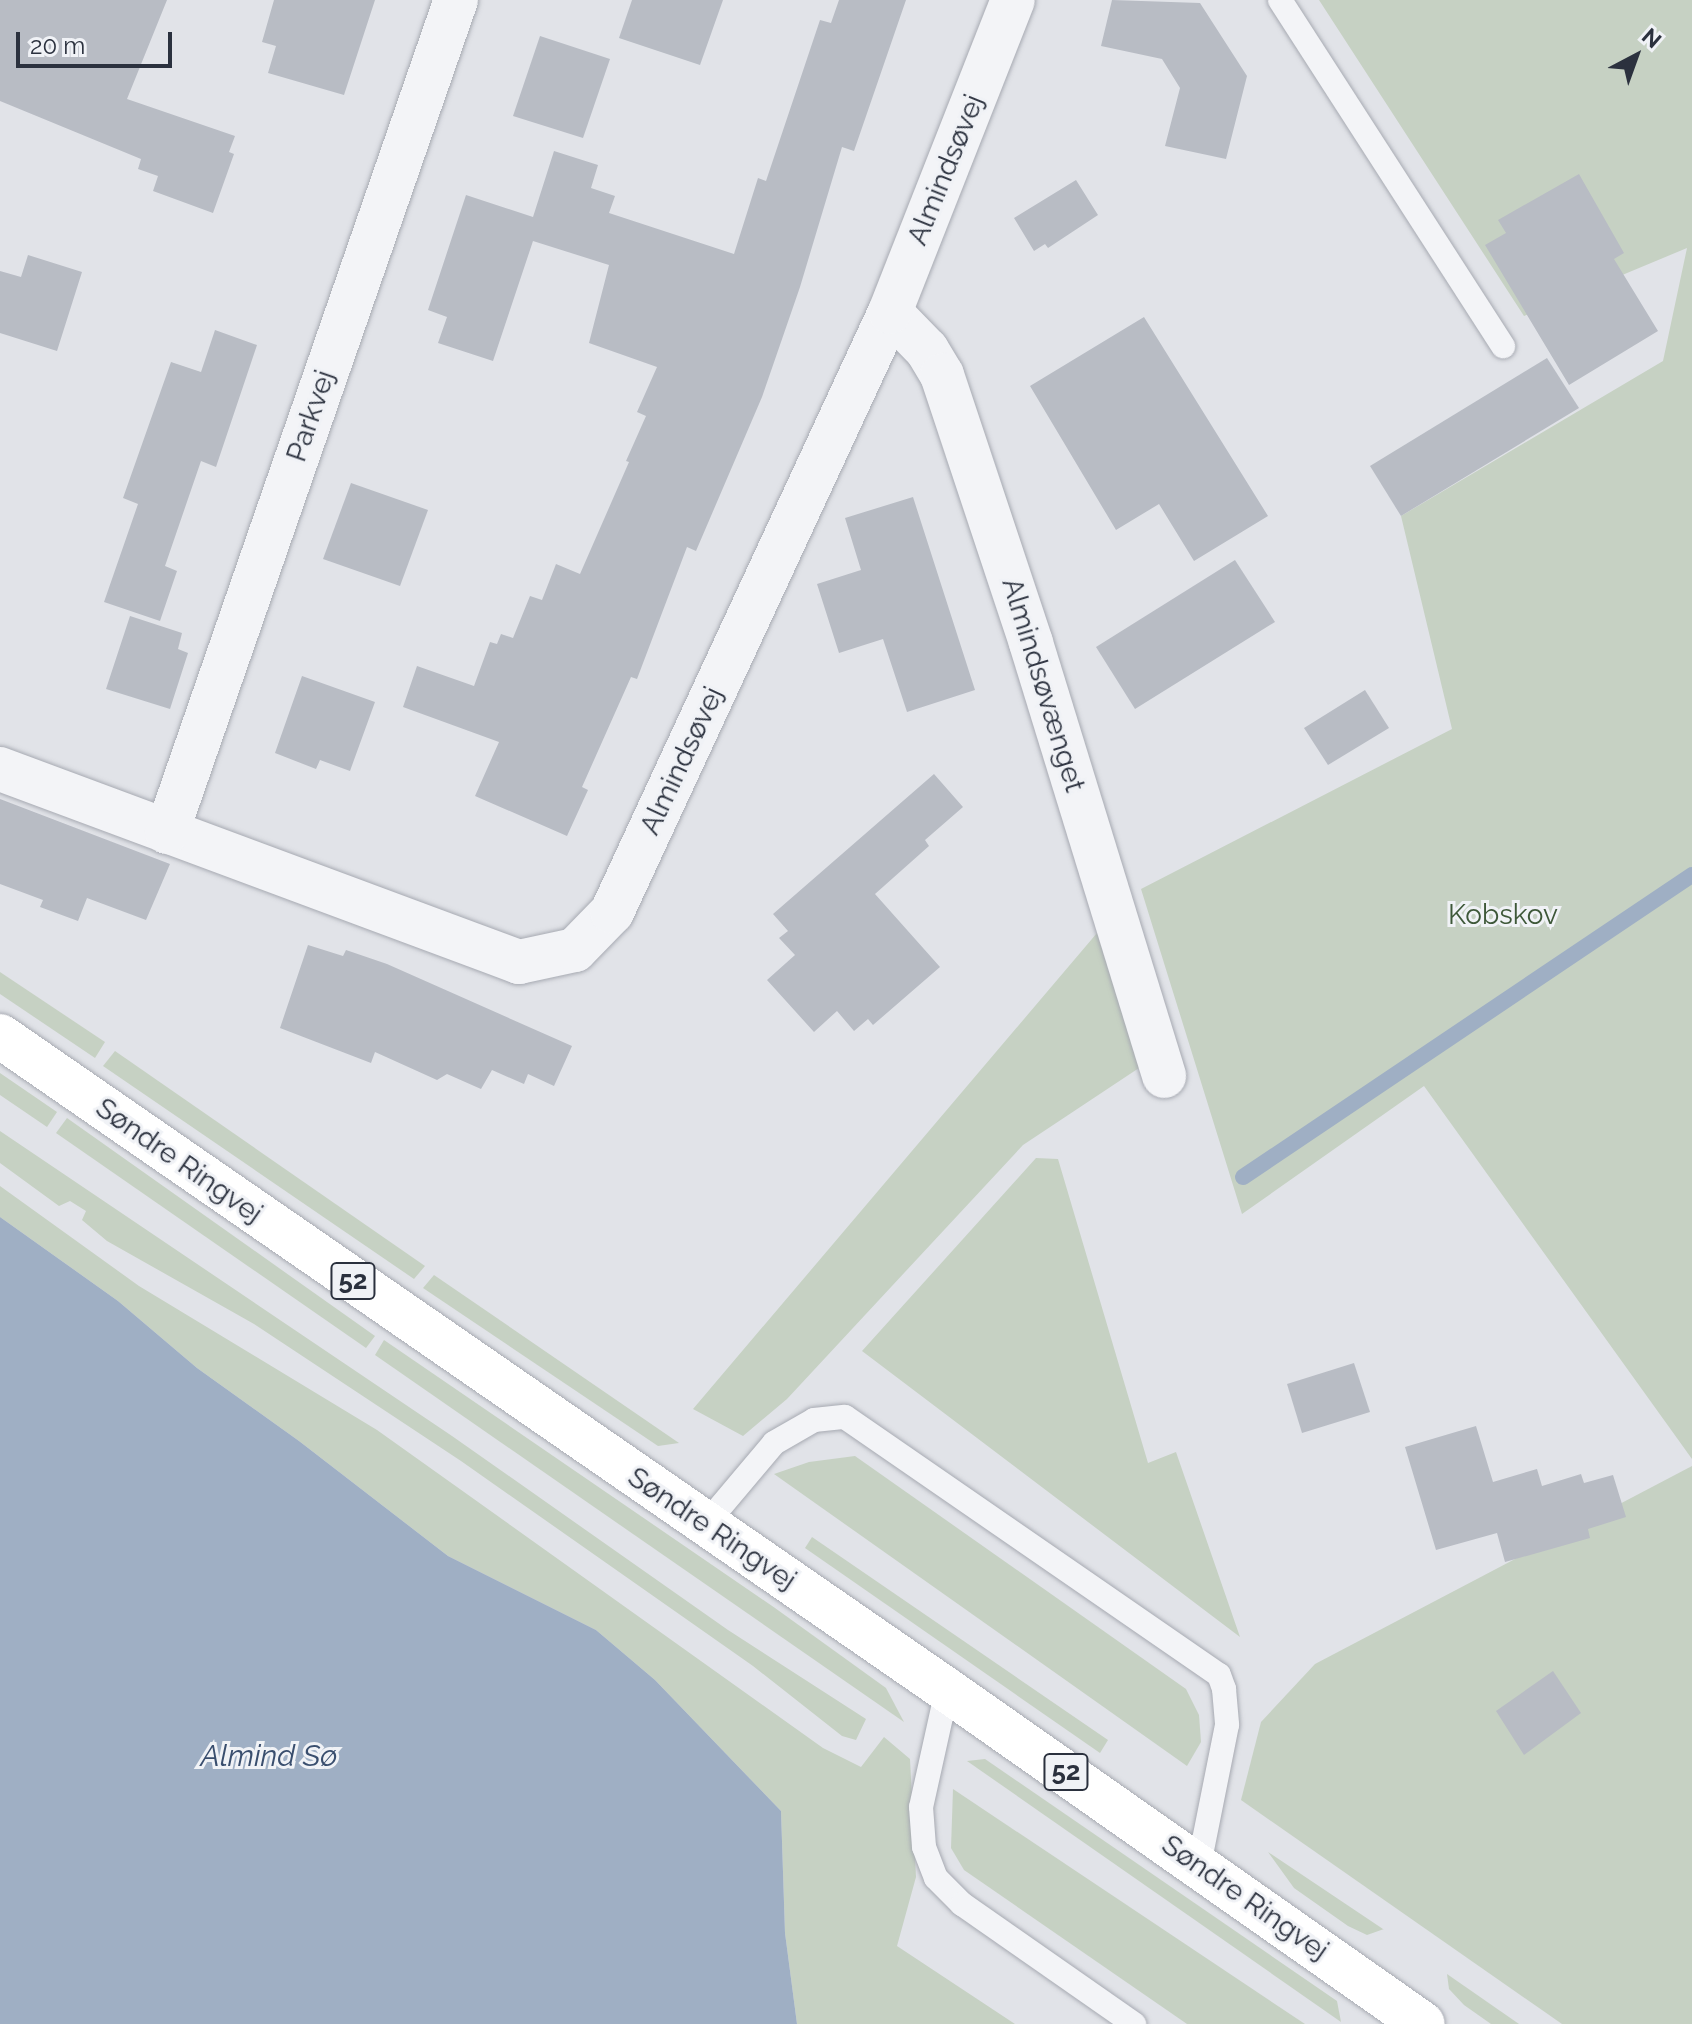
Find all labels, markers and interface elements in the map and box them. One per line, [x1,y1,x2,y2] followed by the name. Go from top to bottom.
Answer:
[20,16,176,66] scale bar
[1596,16,1676,96] north arrow
[1637,23,1667,53] text: N
[30,31,85,60] text: 20 m
[901,90,991,250] street label: Almindsøvej
[280,366,342,466] street label: Parkvej
[995,574,1091,796] street label: Almindsøvænget
[633,682,731,840] street label: Almindsøvej
[1448,898,1558,932] park label: Kobskov
[89,1091,269,1231] street label: Søndre Ringvej
[329,1259,377,1303] road number: 52
[622,1460,802,1598] street label: Søndre Ringvej
[201,1738,337,1774] water label: Almind Sø
[1042,1750,1090,1794] road number: 52
[1155,1828,1335,1968] street label: Søndre Ringvej

